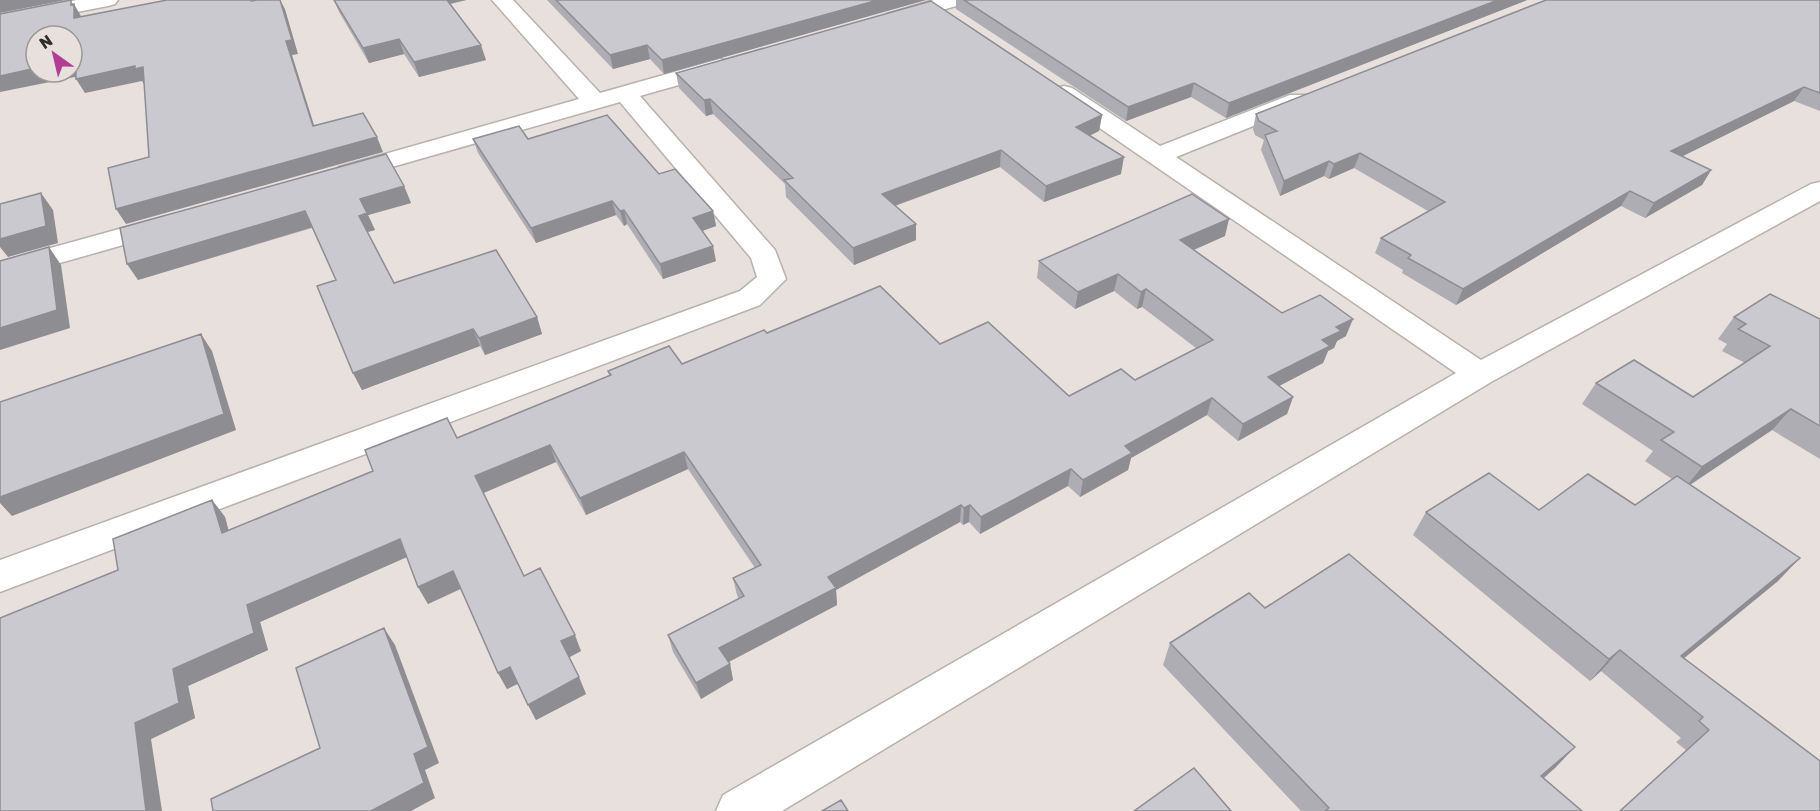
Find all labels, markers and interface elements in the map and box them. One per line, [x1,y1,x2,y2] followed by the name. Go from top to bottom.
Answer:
[24,24,84,84] north arrow
[36,31,56,53] text: N

